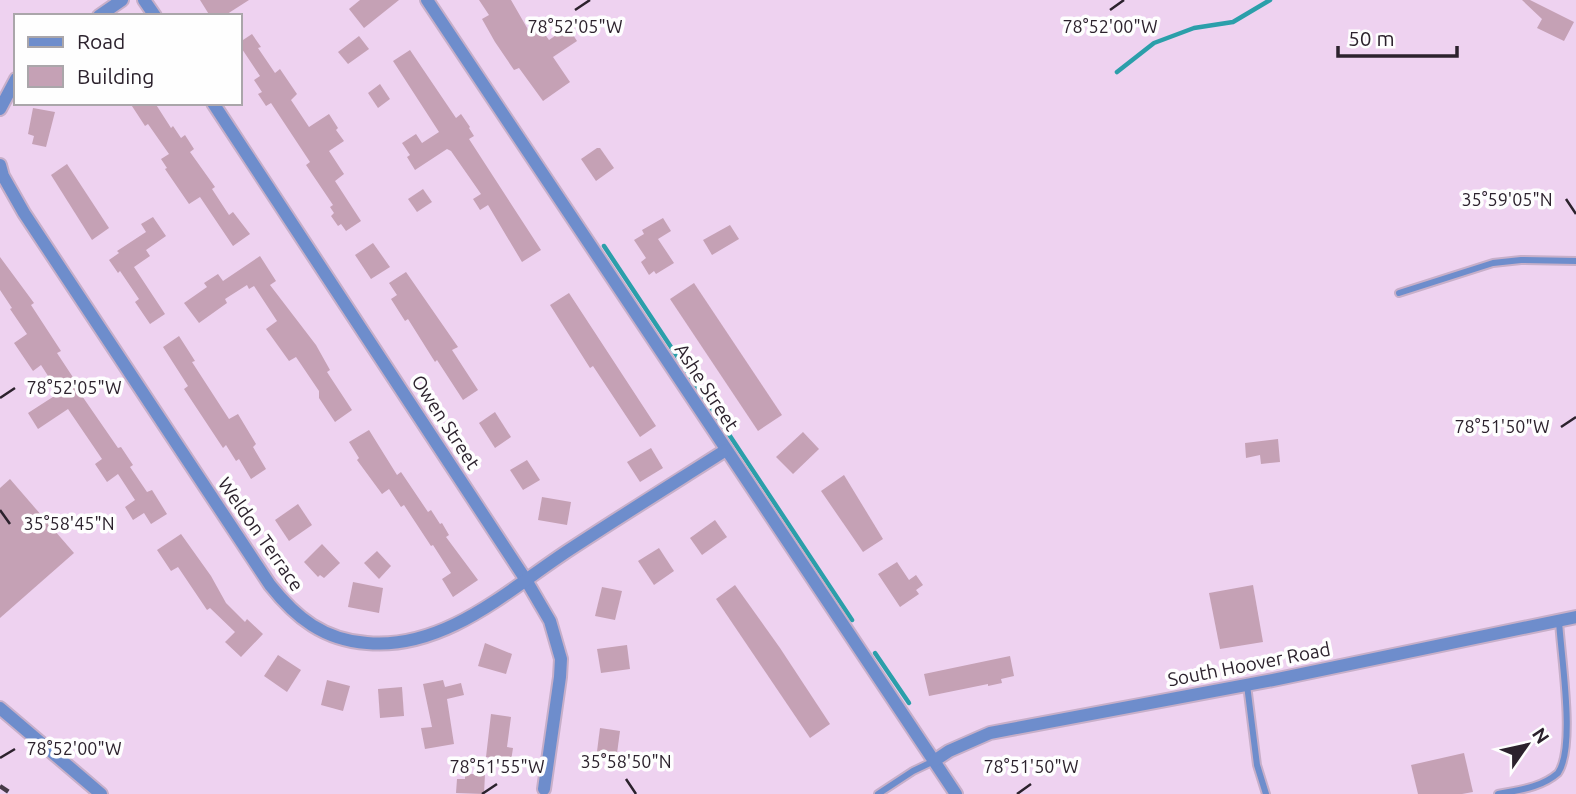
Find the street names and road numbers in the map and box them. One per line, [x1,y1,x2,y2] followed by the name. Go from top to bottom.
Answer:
[671,339,744,435] street label: Ashe Street
[407,371,485,474] street label: Owen Street
[214,473,308,595] street label: Weldon Terrace
[1166,637,1332,691] street label: South Hoover Road

